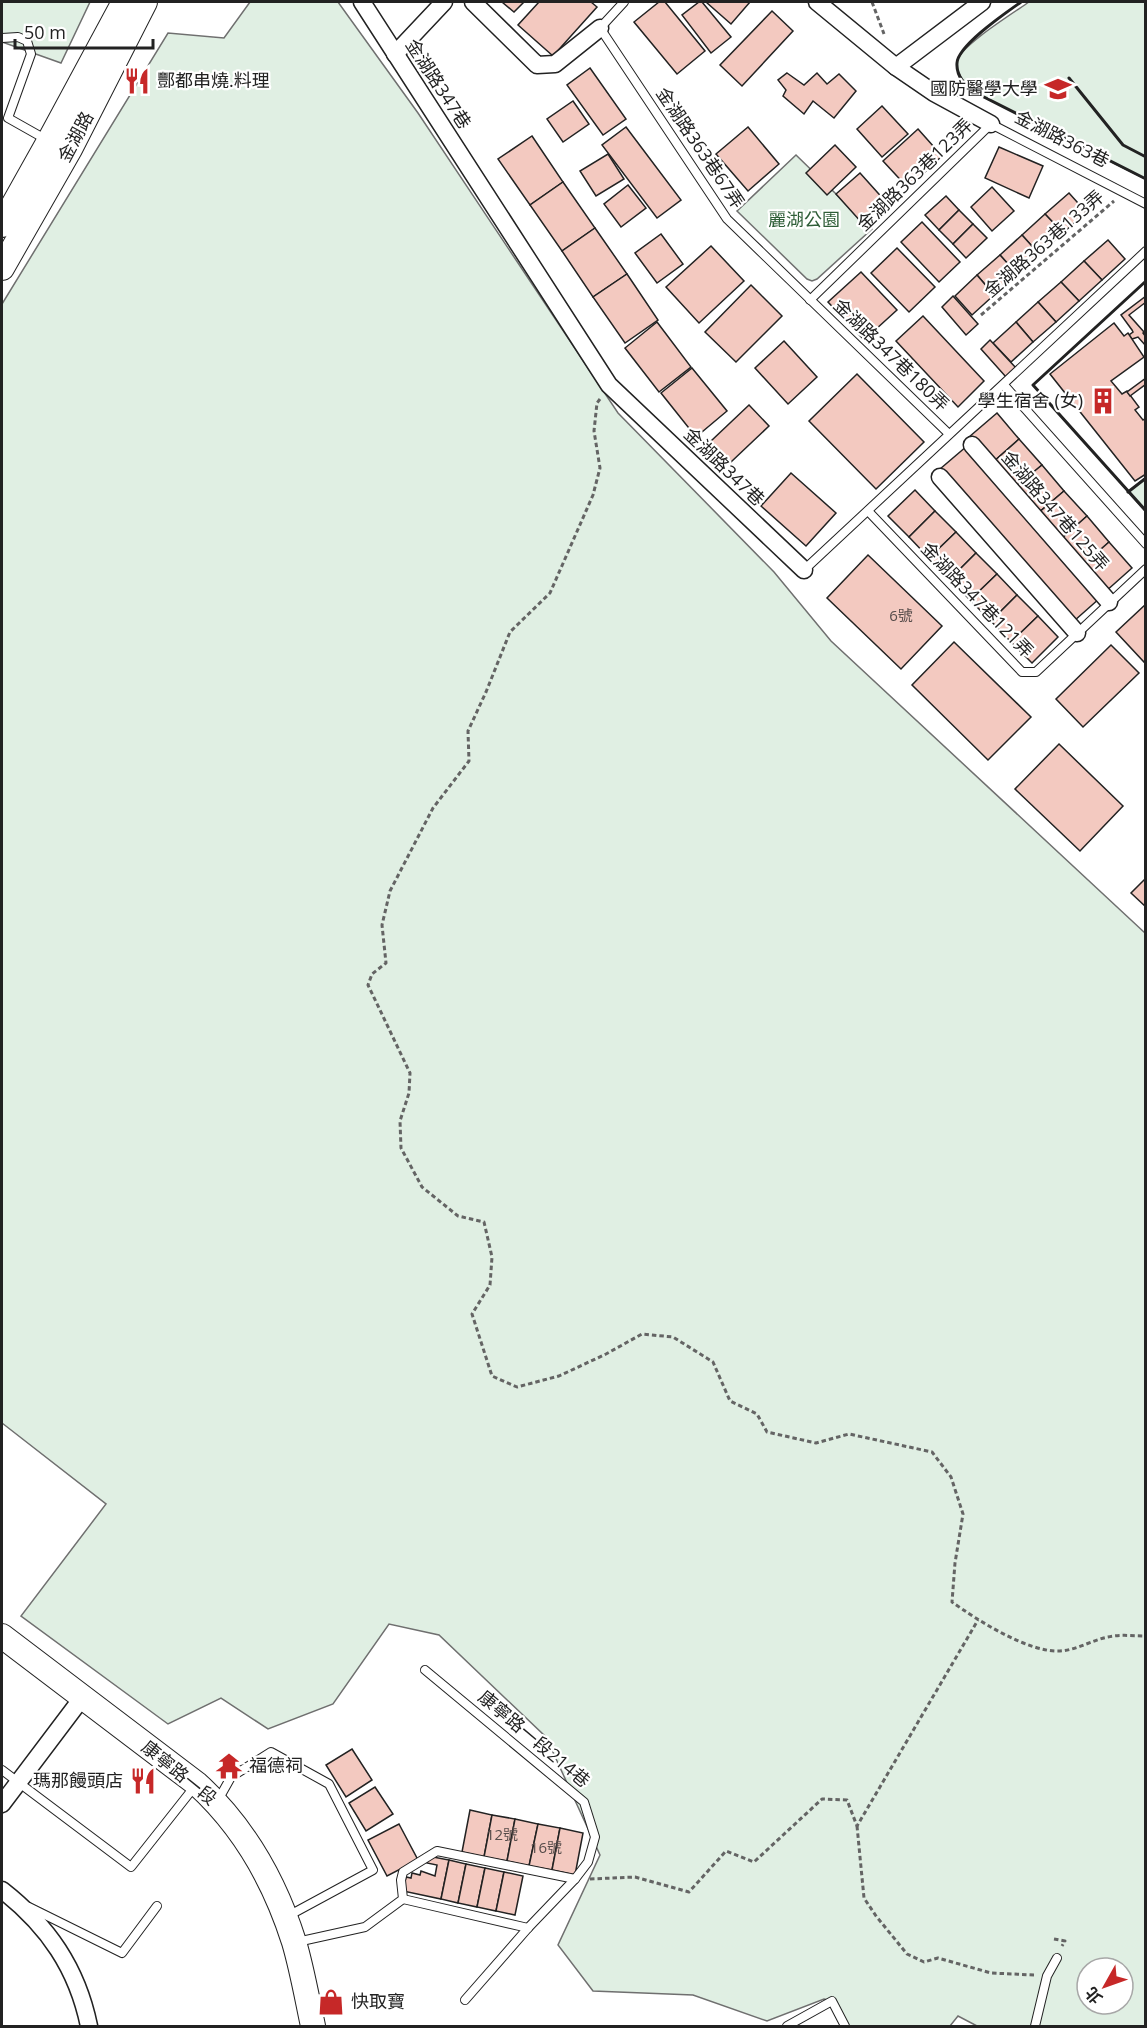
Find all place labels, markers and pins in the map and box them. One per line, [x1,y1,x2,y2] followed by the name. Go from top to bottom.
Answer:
[122,66,152,96] restaurant icon: 酆都串燒.料理
[157,68,270,92] place label: 酆都串燒.料理
[1043,74,1073,104] school or university icon: 國防醫學大學
[930,76,1038,100] place label: 國防醫學大學
[1088,386,1118,416] building icon: 學生宿舍 (女)
[978,388,1083,412] place label: 學生宿舍 (女)
[214,1751,244,1781] temple icon: 福德祠
[249,1753,303,1777] place label: 福德祠
[128,1766,158,1796] restaurant icon: 瑪那饅頭店
[33,1768,123,1792] place label: 瑪那饅頭店
[316,1987,346,2017] shop icon: 快取寶
[351,1989,405,2013] place label: 快取寶

